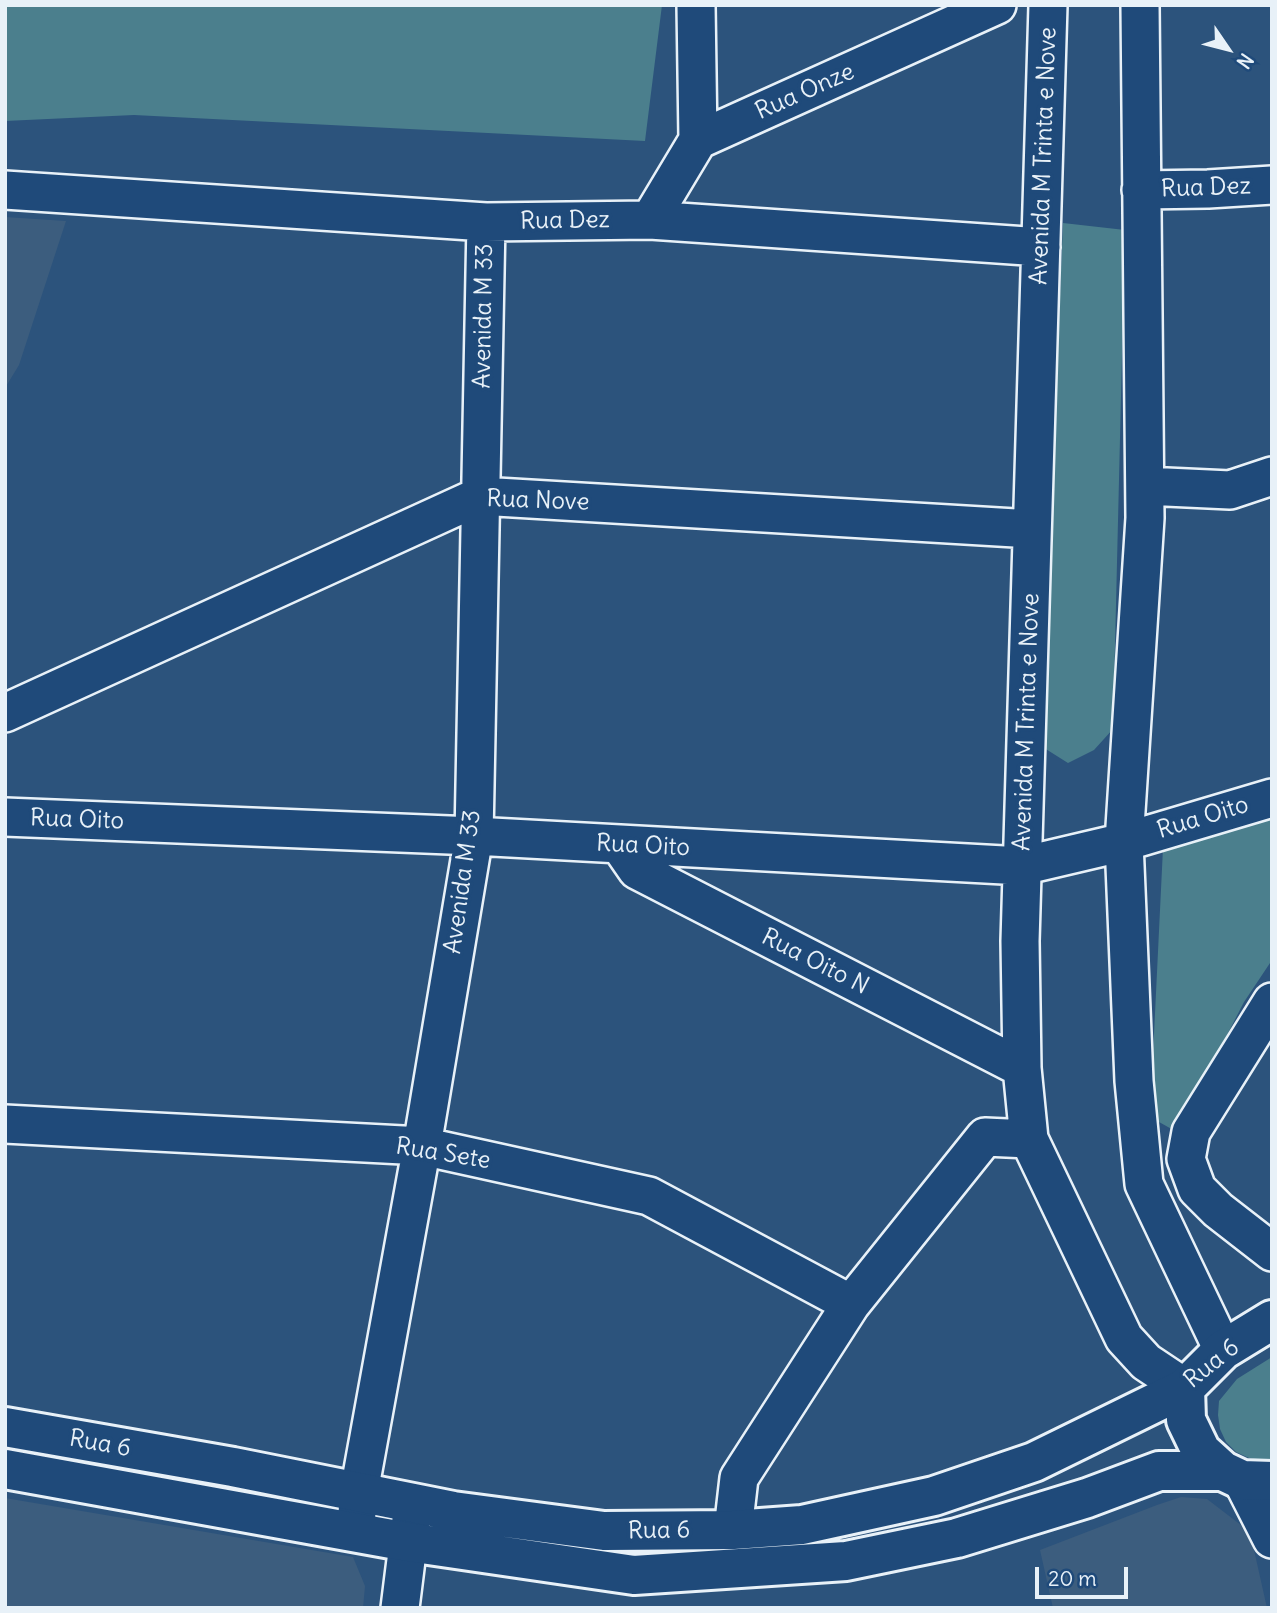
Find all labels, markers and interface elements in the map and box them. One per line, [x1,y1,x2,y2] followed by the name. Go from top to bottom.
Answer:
[1193,14,1263,84] north arrow
[1025,26,1063,286] street label: Avenida M Trinta e Nove
[1232,49,1259,73] text: N
[751,58,859,126] street label: Rua Onze
[1161,172,1251,204] street label: Rua Dez
[520,206,610,236] street label: Rua Dez
[468,243,500,389] street label: Avenida M 33
[486,485,590,517] street label: Rua Nove
[1008,592,1046,852] street label: Avenida M Trinta e Nove
[1154,790,1252,846] street label: Rua Oito
[30,804,124,836] street label: Rua Oito
[439,808,487,956] street label: Avenida M 33
[595,829,691,863] street label: Rua Oito
[757,923,873,1001] street label: Rua Oito N
[394,1132,492,1176] street label: Rua Sete
[1179,1333,1245,1395] street label: Rua 6
[67,1424,133,1464] street label: Rua 6
[628,1516,690,1546] street label: Rua 6
[1039,1554,1132,1598] scale bar
[1048,1565,1097,1592] text: 20 m

